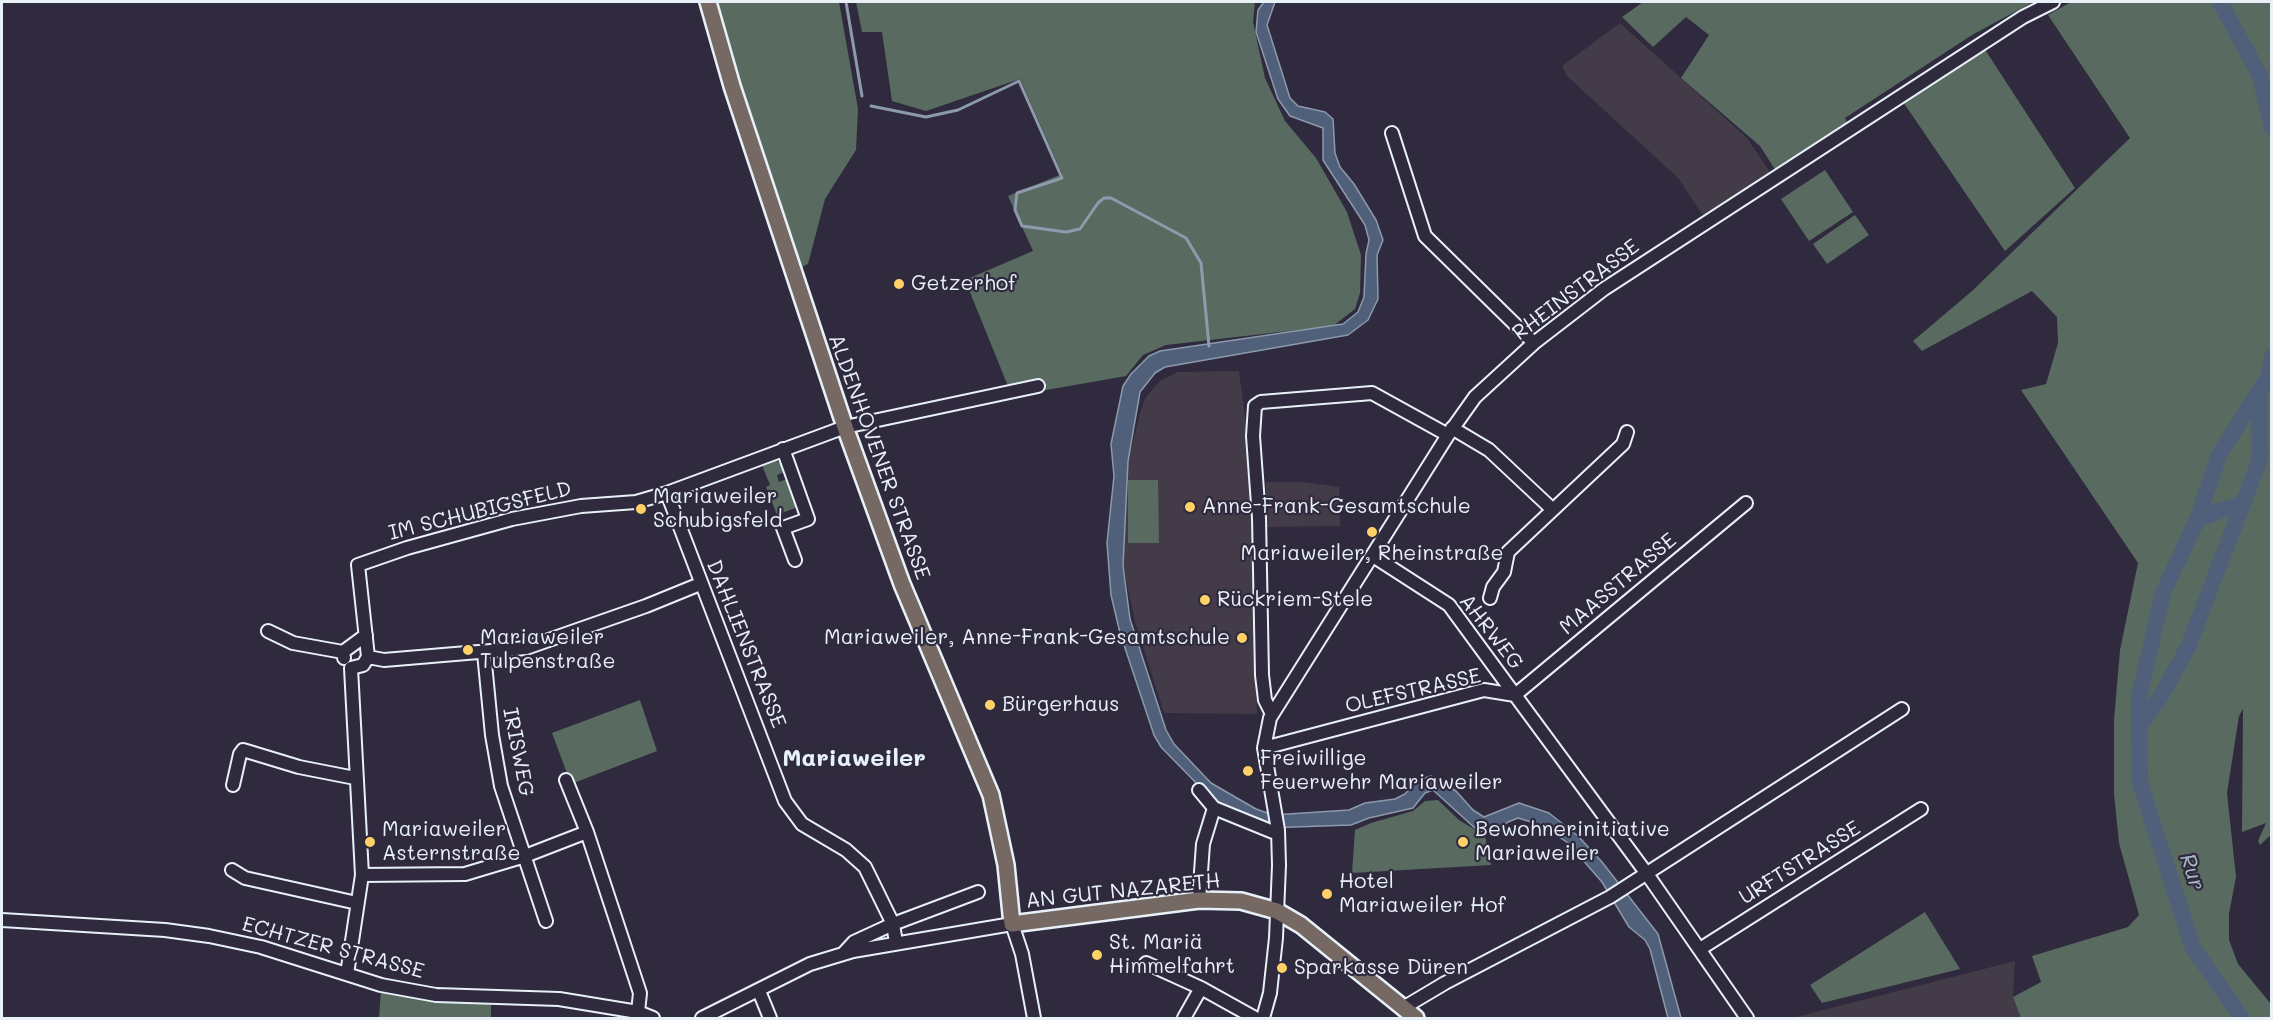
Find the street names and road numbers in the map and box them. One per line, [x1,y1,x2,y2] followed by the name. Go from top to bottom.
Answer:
[1508,234,1644,346] street label: RHEINSTRASSE
[823,331,935,583] street label: ALDENHOVENER STRASSE
[386,476,574,546] street label: IM SCHUBIGSFELD
[1554,528,1682,640] street label: MAASSTRASSE
[701,556,791,732] street label: DAHLIENSTRASSE
[1454,589,1528,675] street label: AHRWEG
[1343,663,1483,719] street label: OLEFSTRASSE
[497,706,539,798] street label: IRISWEG
[1735,816,1865,910] street label: URFTSTRASSE
[1024,868,1222,914] street label: AN GUT NAZARETH
[239,912,427,984] street label: ECHTZER STRASSE

